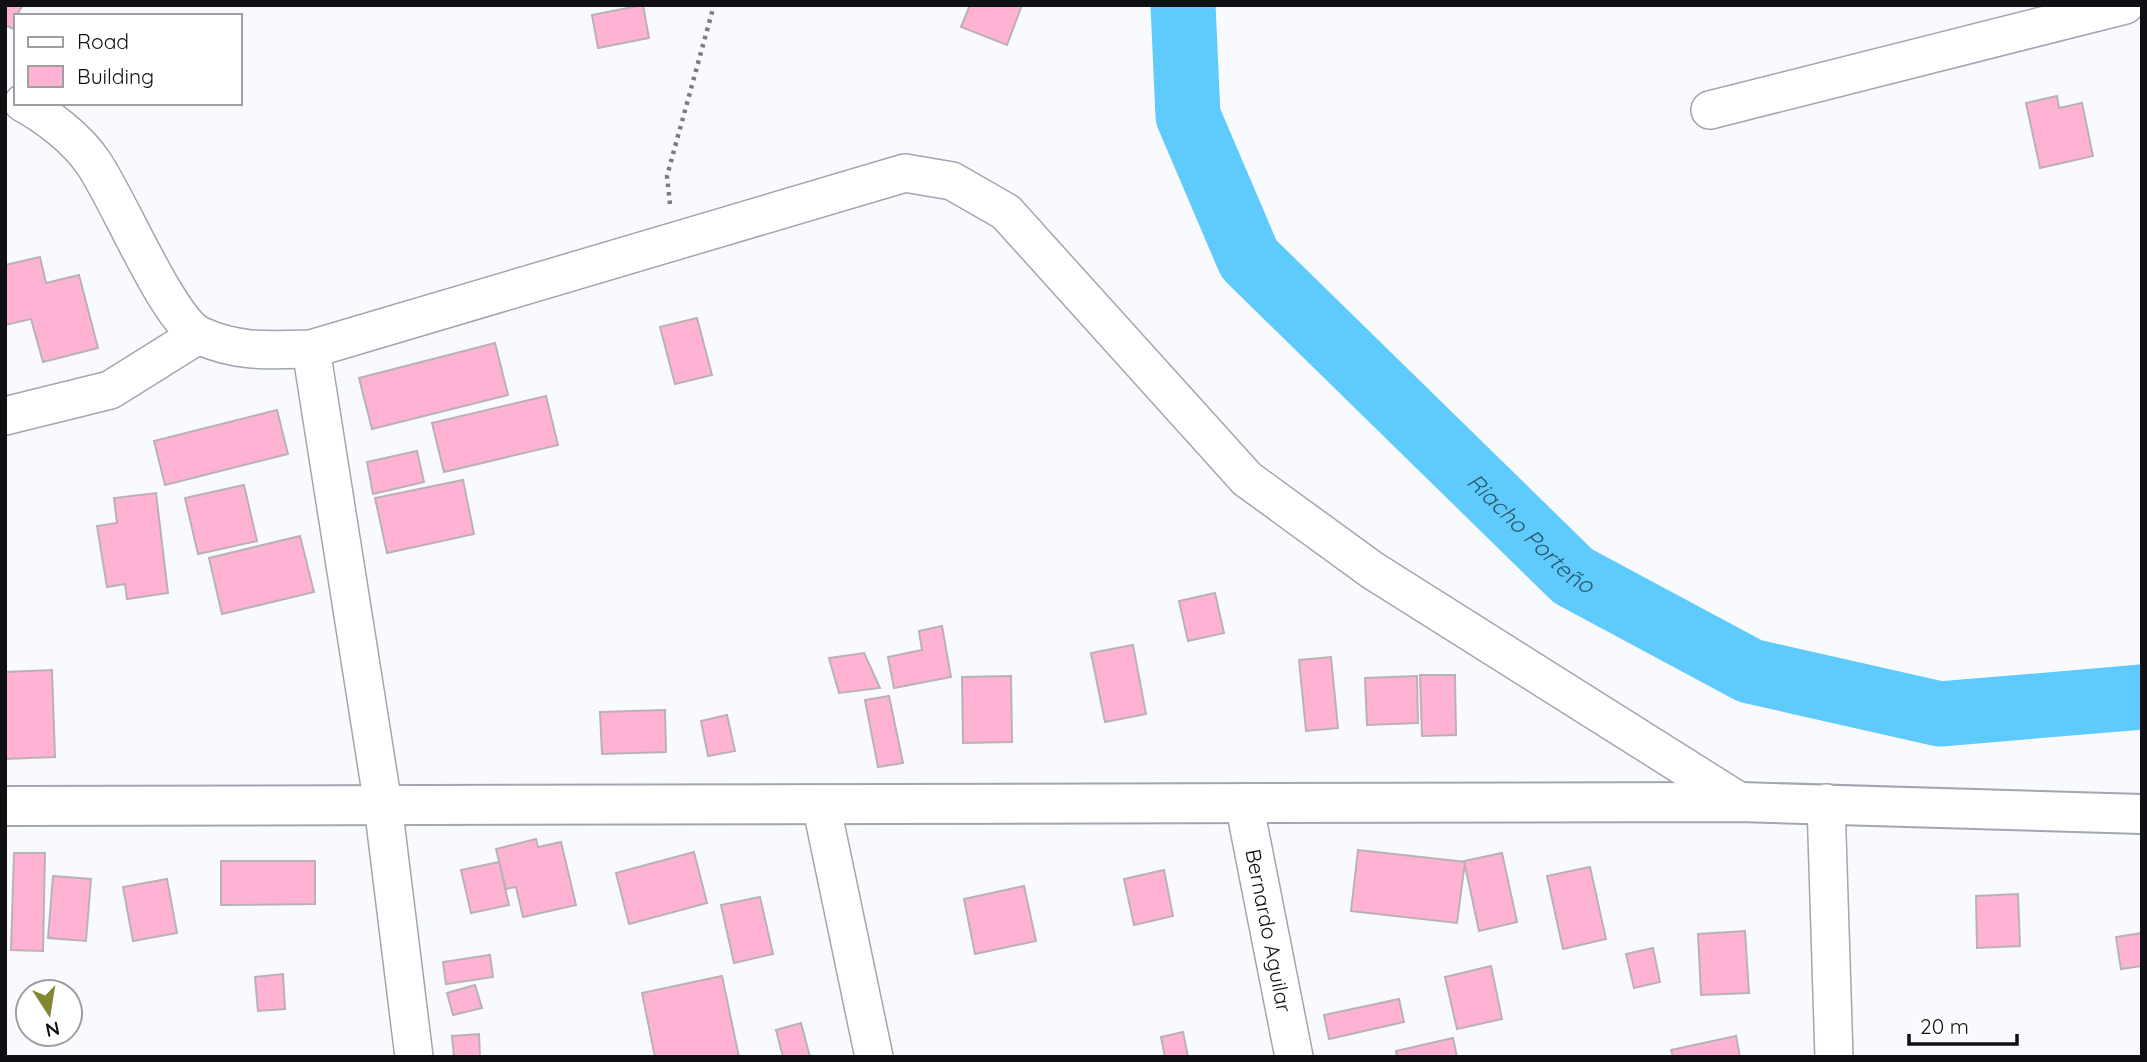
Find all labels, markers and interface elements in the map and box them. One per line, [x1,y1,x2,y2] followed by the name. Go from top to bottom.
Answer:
[14,14,242,105] legend
[77,28,129,54] text: Road
[77,63,154,89] text: Building
[1462,467,1600,600] water label: Riacho Porteño
[1240,847,1298,1014] street label: Bernardo Aguilar
[14,978,84,1048] north arrow
[1909,1002,2018,1046] scale bar
[1920,1013,1969,1039] text: 20 m
[43,1016,62,1043] text: N

